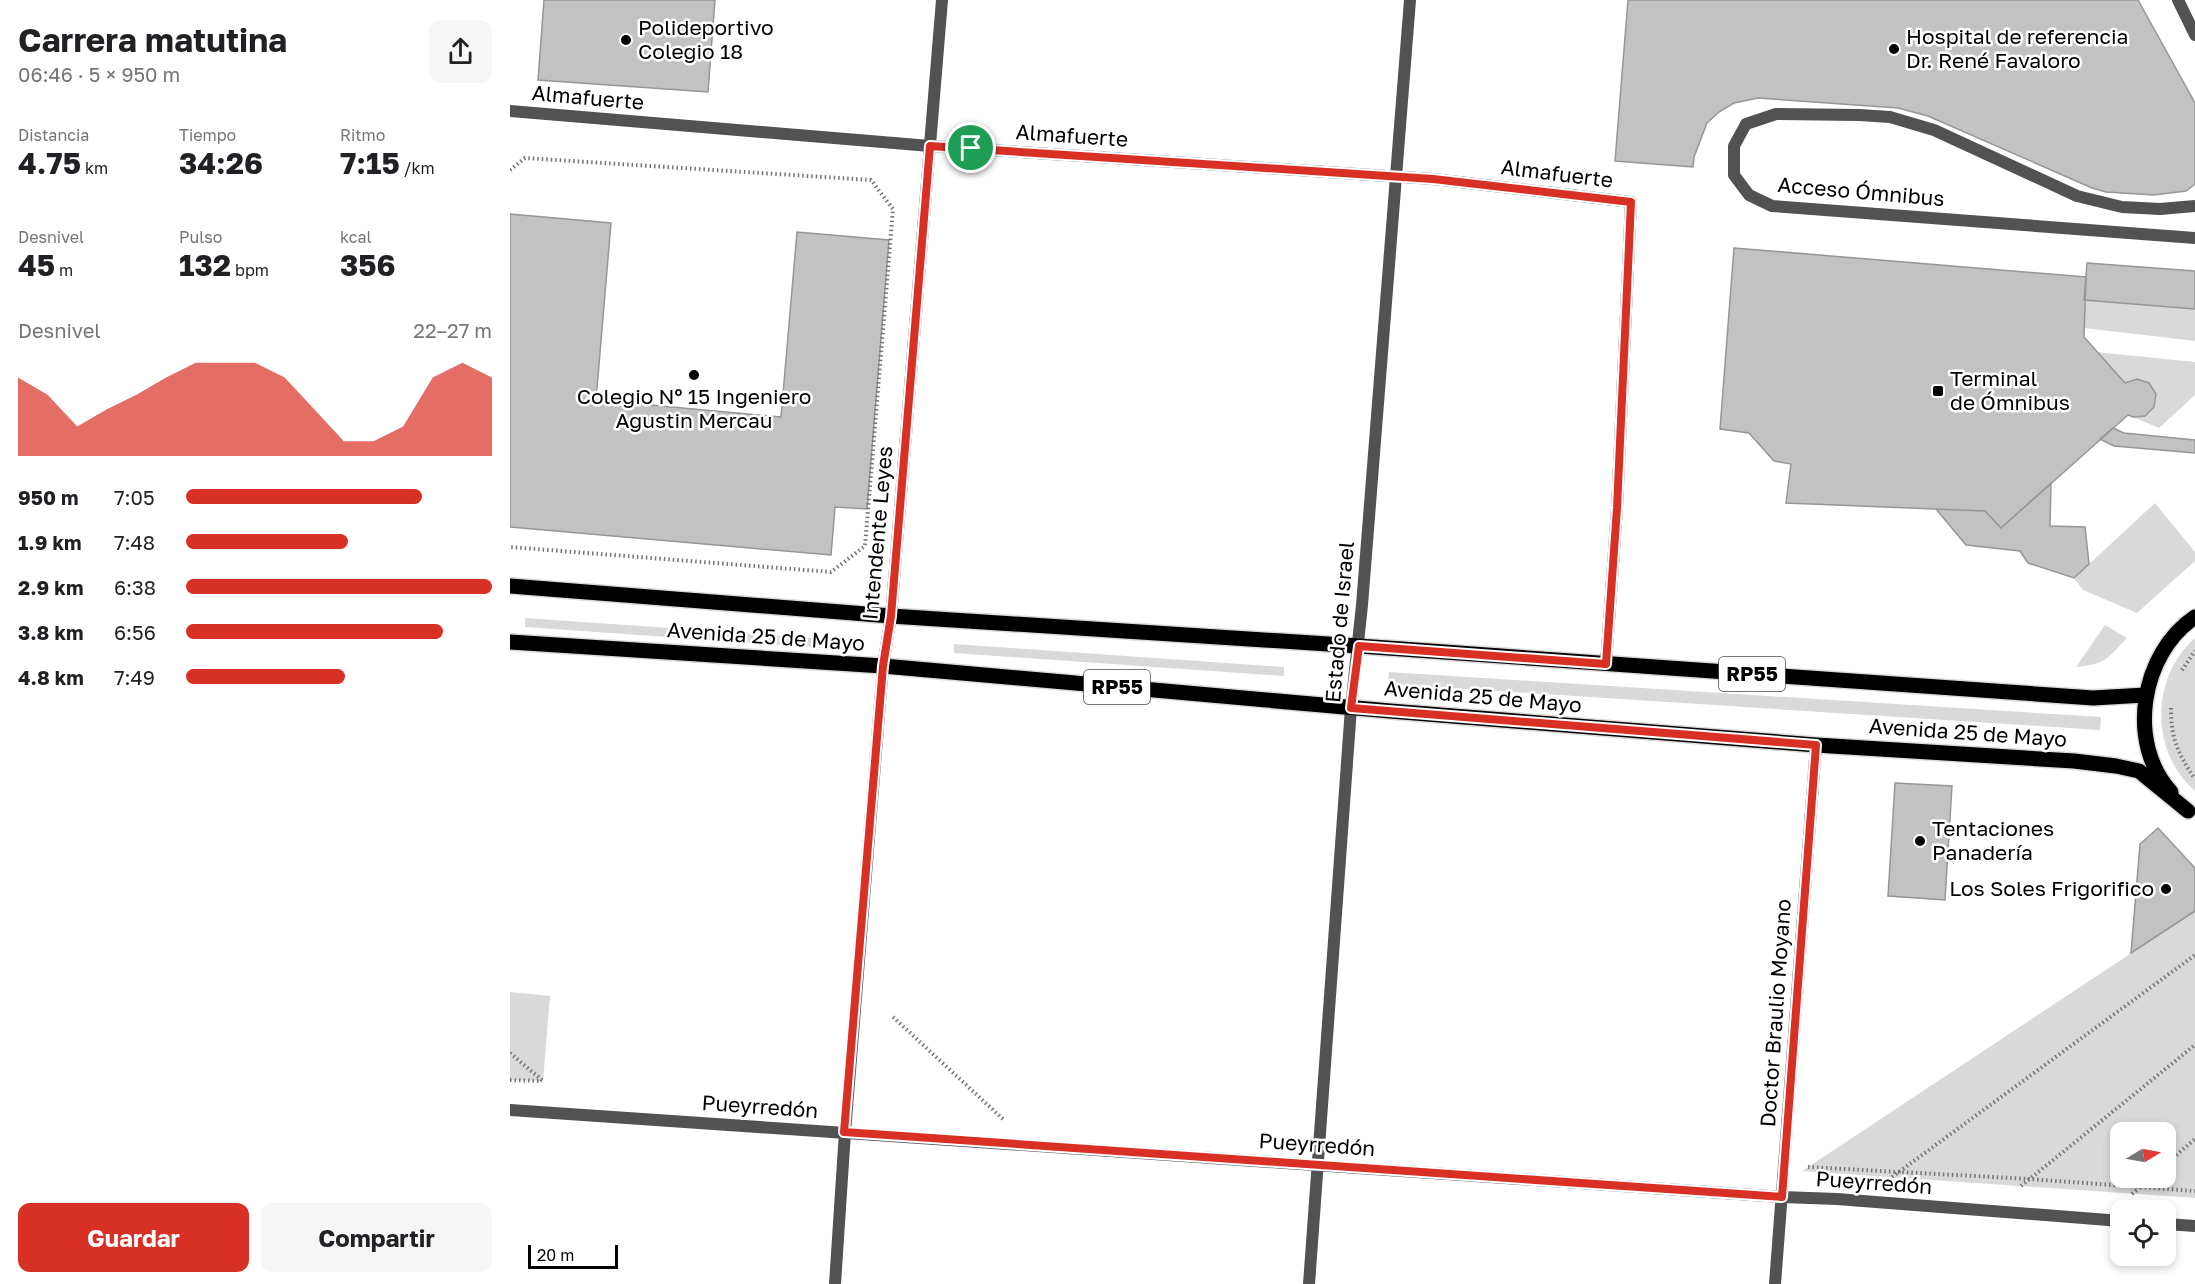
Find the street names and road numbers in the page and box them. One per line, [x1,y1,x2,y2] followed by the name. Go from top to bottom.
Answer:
[531,79,645,115] street label: Almafuerte
[1015,118,1129,152] street label: Almafuerte
[1500,153,1615,193] street label: Almafuerte
[1777,171,1946,211] street label: Acceso Ómnibus
[856,445,898,621] street label: Intendente Leyes
[1319,540,1359,704] street label: Estado de Israel
[666,616,866,656] street label: Avenida 25 de Mayo
[1719,657,1785,691] road number: RP55
[1084,670,1150,704] road number: RP55
[1383,674,1583,718] street label: Avenida 25 de Mayo
[1868,712,2068,752] street label: Avenida 25 de Mayo
[1754,898,1796,1128] street label: Doctor Braulio Moyano
[701,1089,819,1123] street label: Pueyrredón
[1258,1127,1376,1161] street label: Pueyrredón
[1815,1165,1933,1199] street label: Pueyrredón

